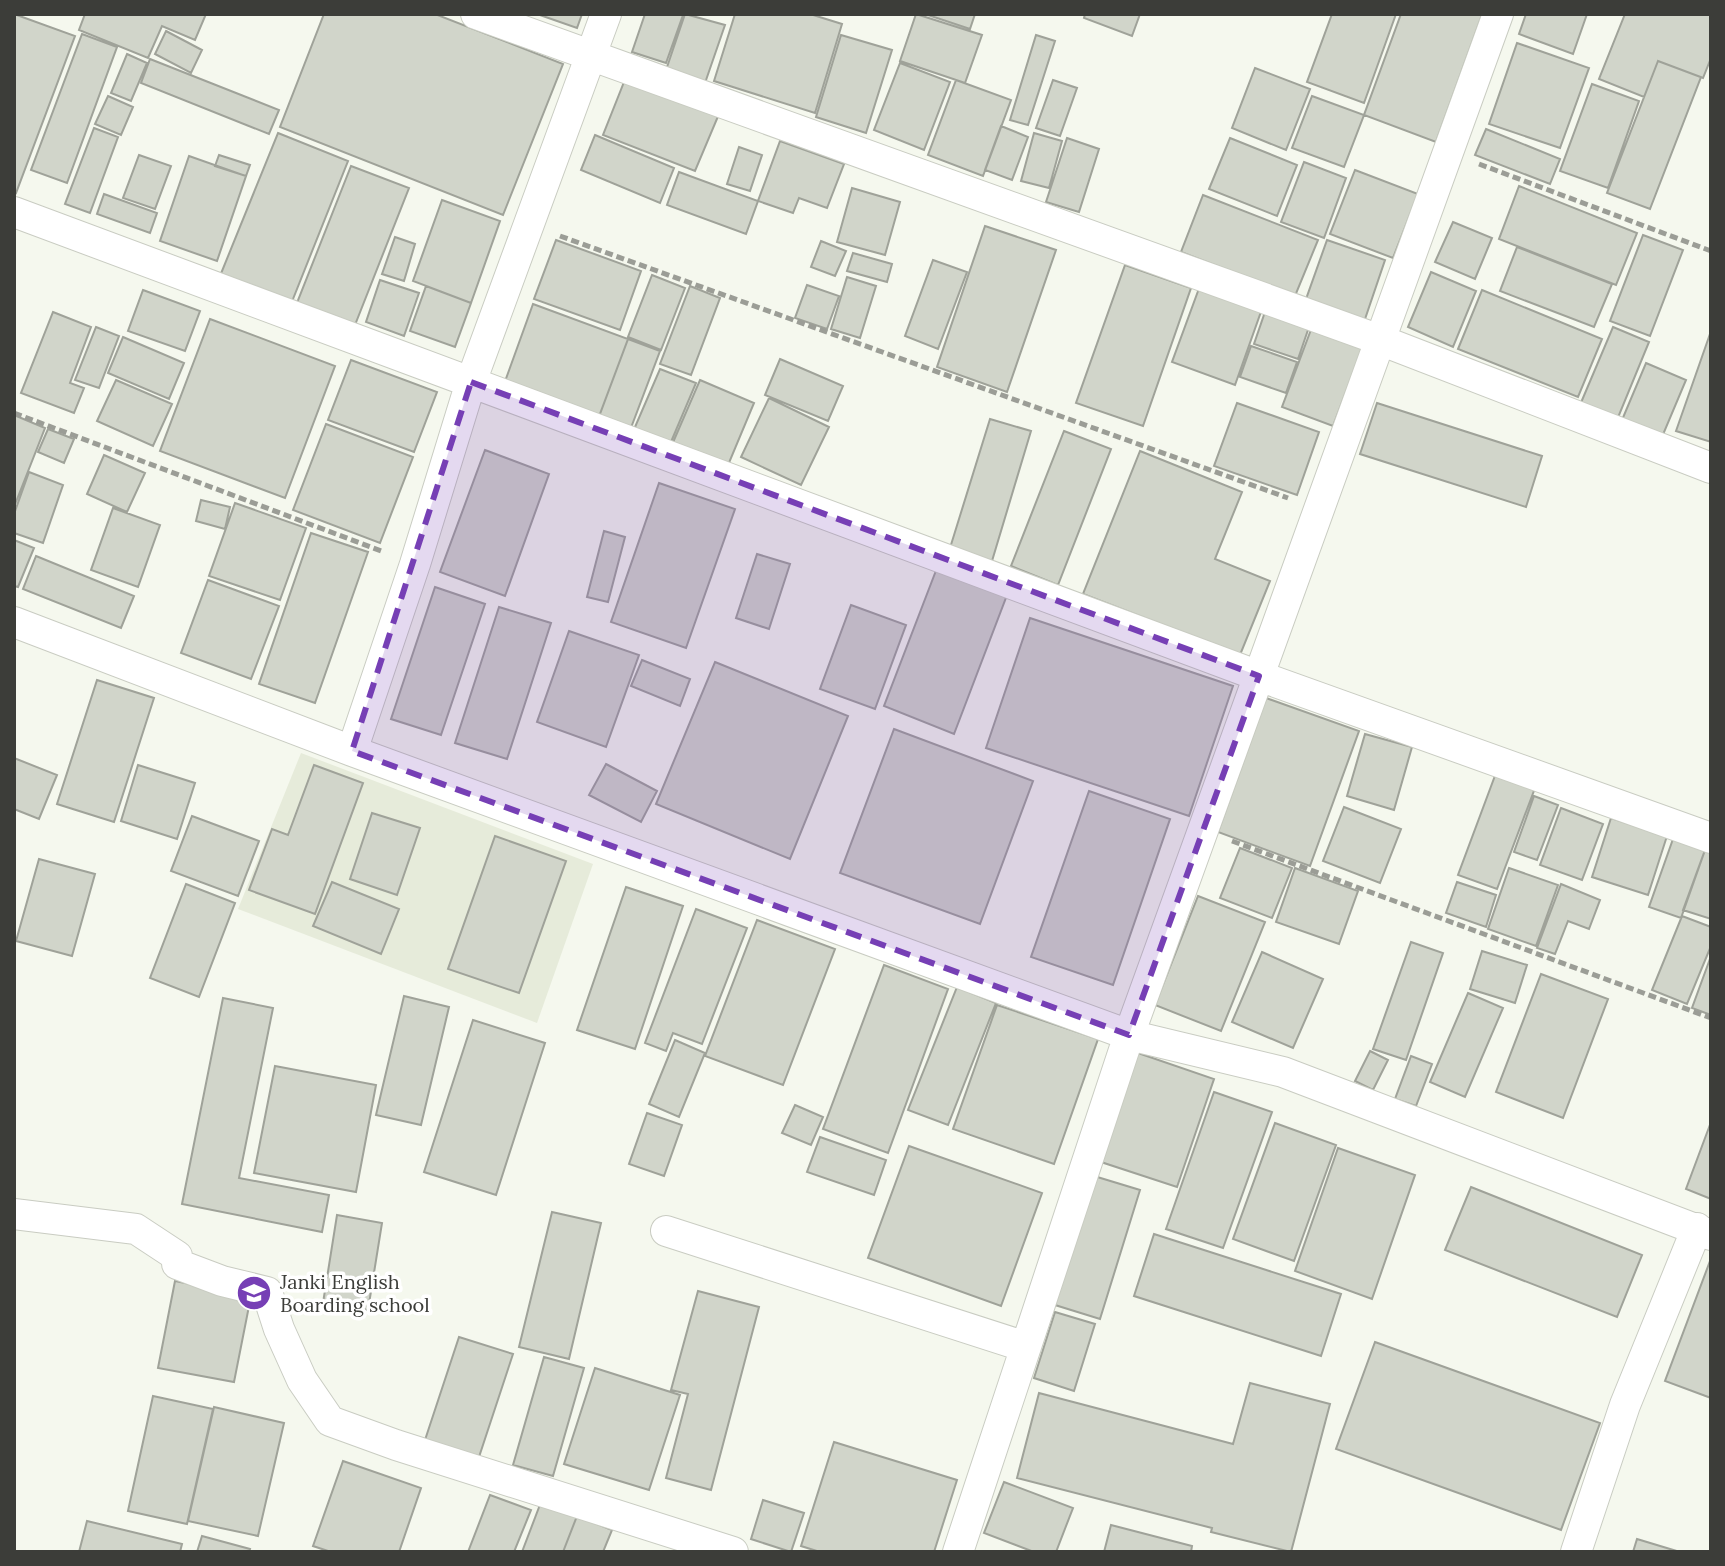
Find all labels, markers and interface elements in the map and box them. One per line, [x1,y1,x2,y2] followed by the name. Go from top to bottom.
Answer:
[279,1269,430,1317] place label: Janki English Boarding school
[235,1274,273,1312] school or university icon: Janki English Boarding school

